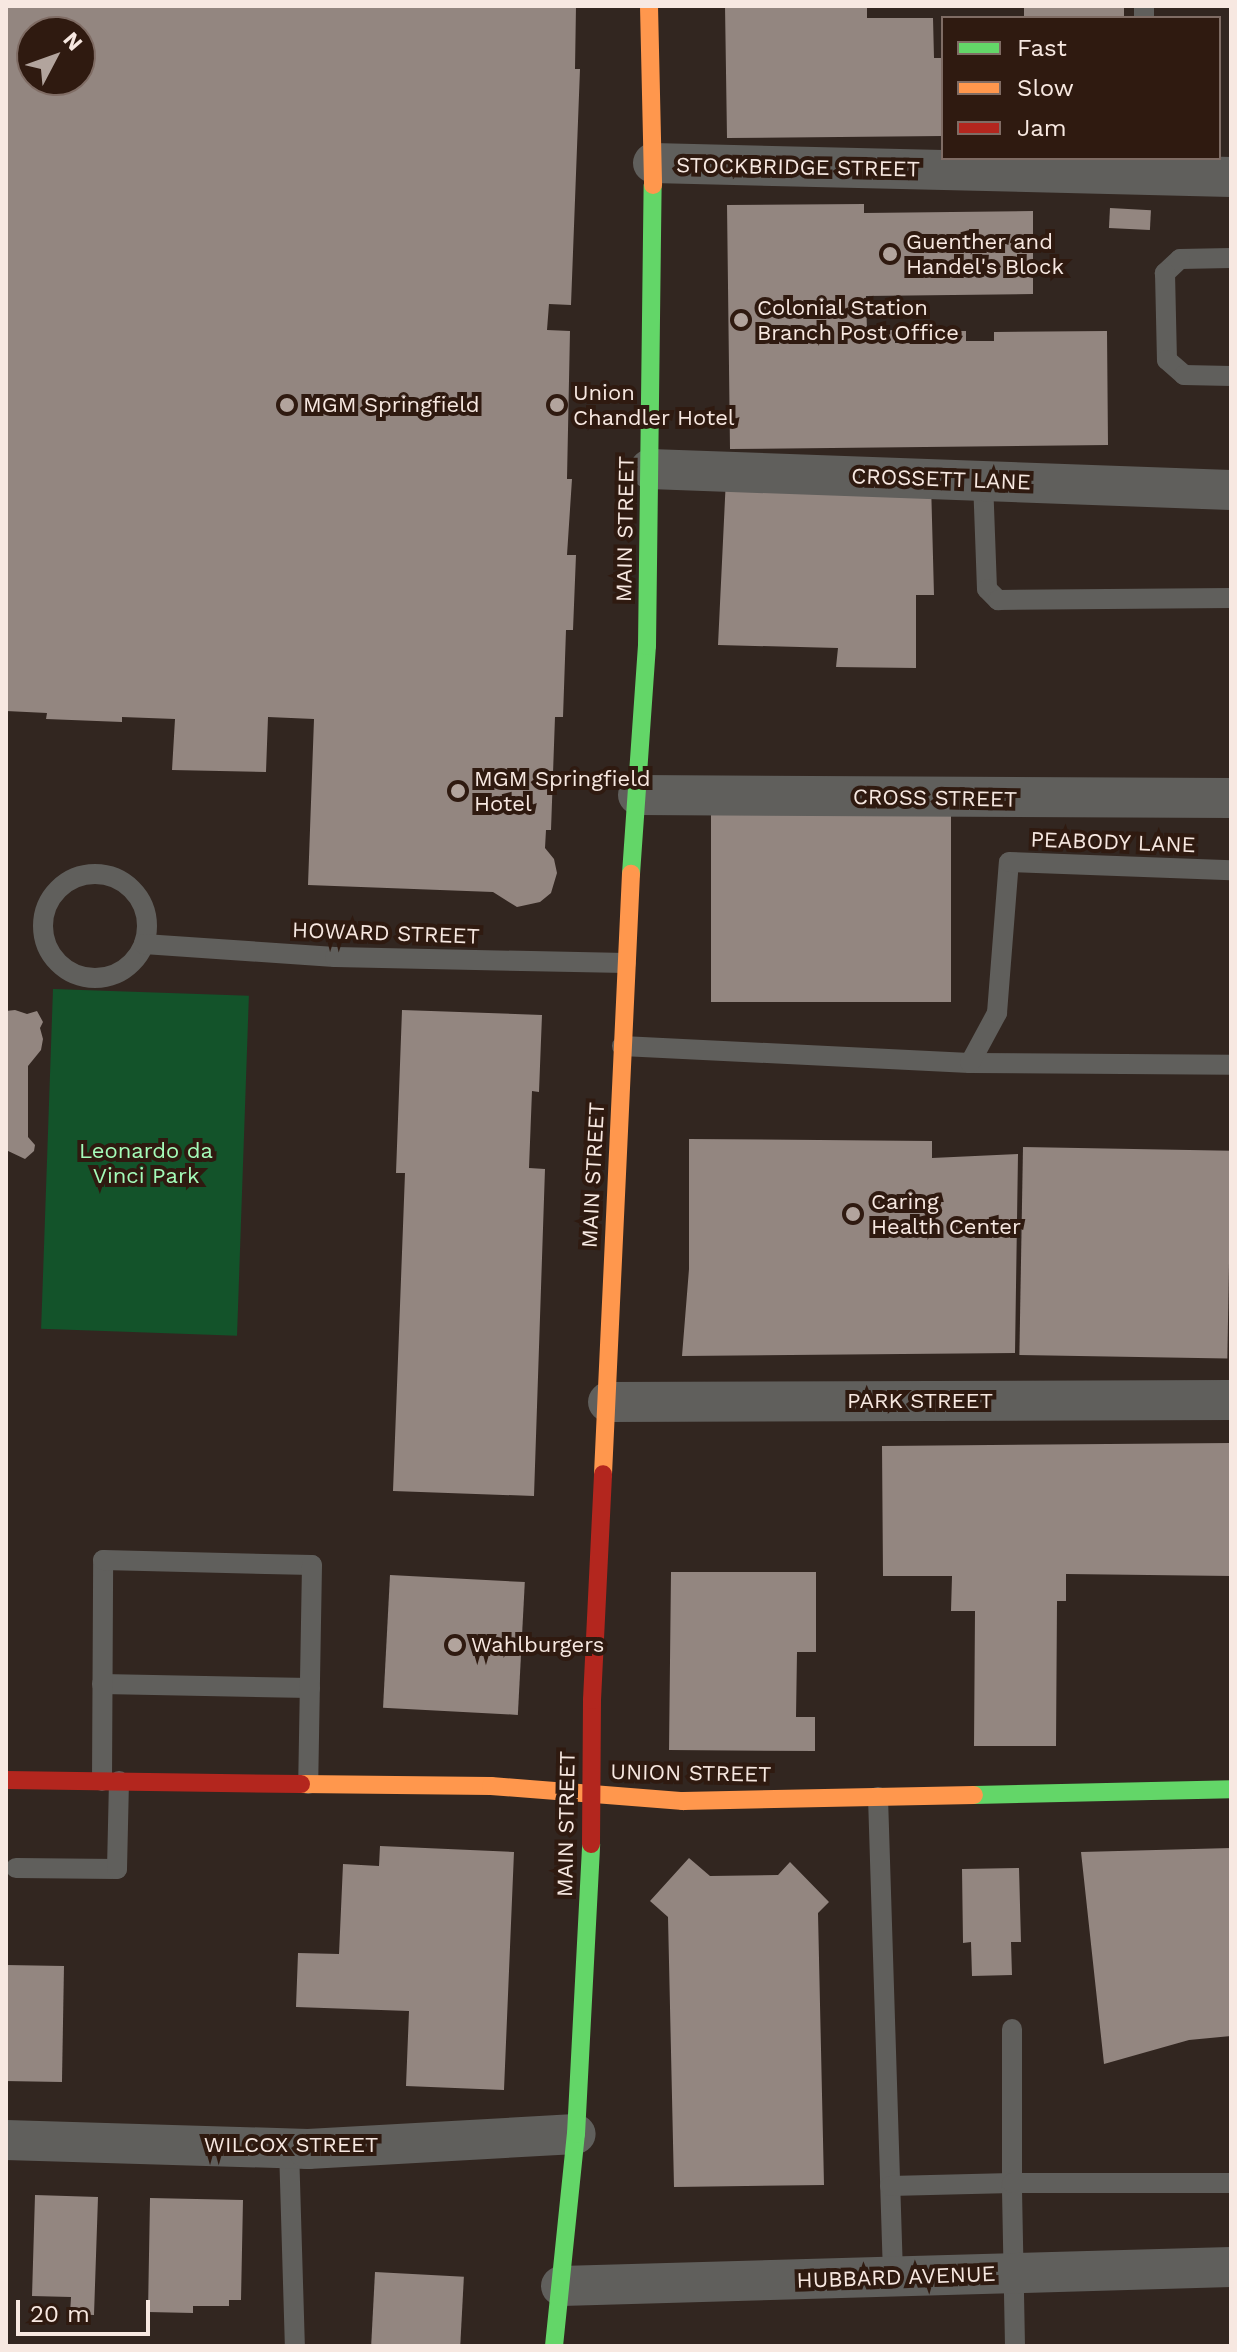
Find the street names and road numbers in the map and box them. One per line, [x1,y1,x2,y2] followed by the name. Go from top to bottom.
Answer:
[676,152,920,182] street label: STOCKBRIDGE STREET
[611,456,639,602] street label: MAIN STREET
[850,463,1032,495] street label: CROSSETT LANE
[853,783,1017,813] street label: CROSS STREET
[1030,826,1196,858] street label: PEABODY LANE
[292,917,480,949] street label: HOWARD STREET
[576,1101,610,1249] street label: MAIN STREET
[847,1388,993,1414] street label: PARK STREET
[552,1751,580,1897] street label: MAIN STREET
[610,1758,772,1788] street label: UNION STREET
[204,2132,378,2158] street label: WILCOX STREET
[796,2260,996,2294] street label: HUBBARD AVENUE

